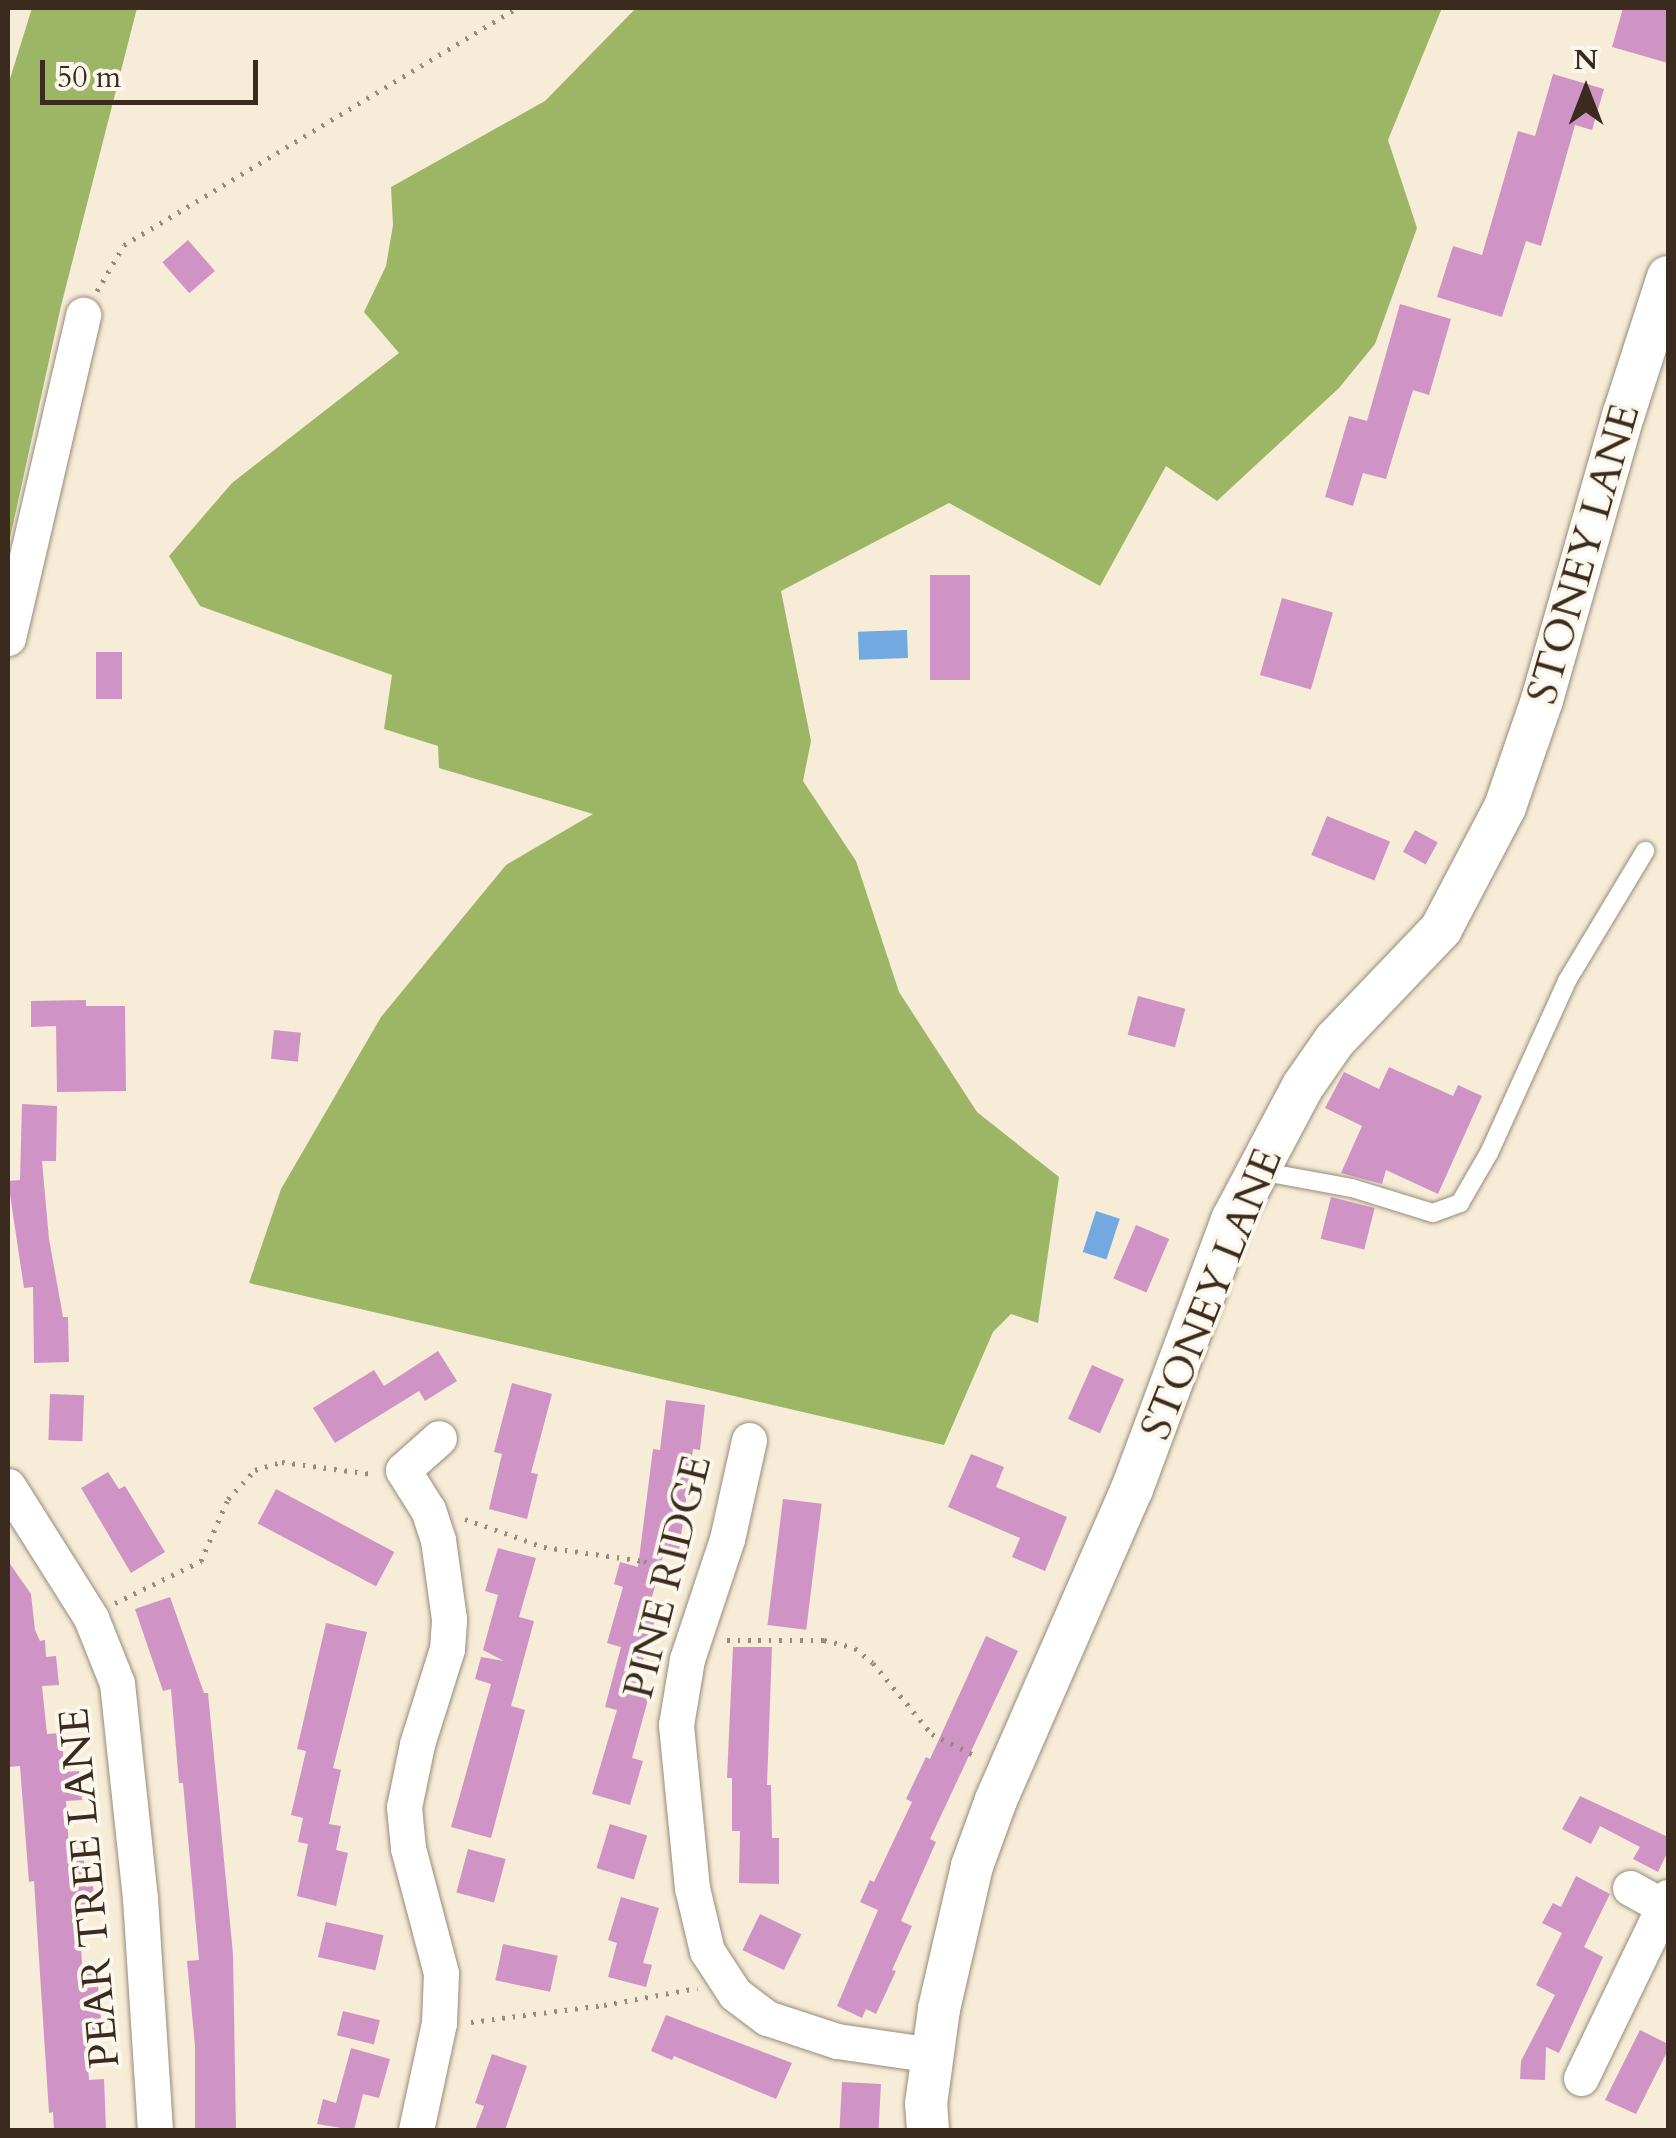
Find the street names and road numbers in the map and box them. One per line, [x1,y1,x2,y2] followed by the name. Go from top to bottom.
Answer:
[1517,398,1651,710] street label: STONEY LANE
[1131,1141,1293,1447] street label: STONEY LANE
[613,1450,723,1704] street label: PINE RIDGE
[49,1706,131,2070] street label: PEAR TREE LANE

